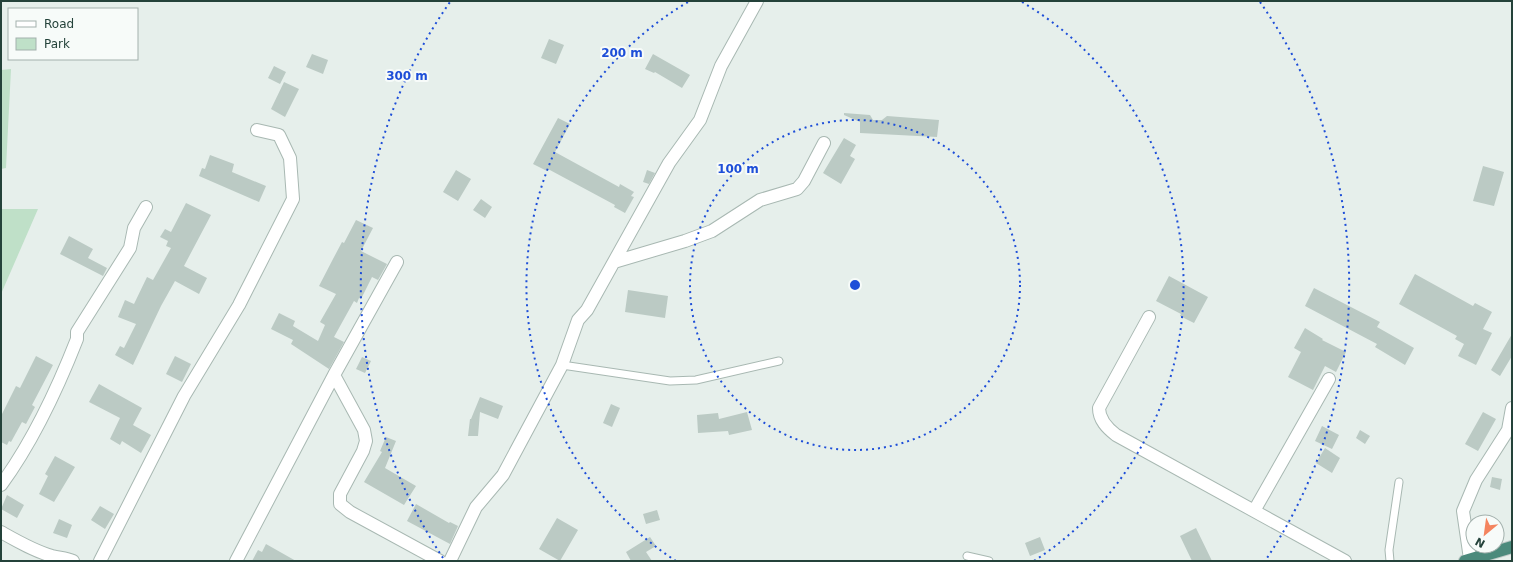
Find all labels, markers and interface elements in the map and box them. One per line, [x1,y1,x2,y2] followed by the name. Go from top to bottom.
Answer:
[8,8,138,60] legend
[44,17,74,31] text: Road
[44,37,70,51] text: Park
[601,46,643,60] text: 200 m
[386,69,428,83] text: 300 m
[717,162,759,176] text: 100 m
[848,278,862,292] centre of rings
[1465,514,1505,554] north arrow
[1473,534,1488,550] text: N

